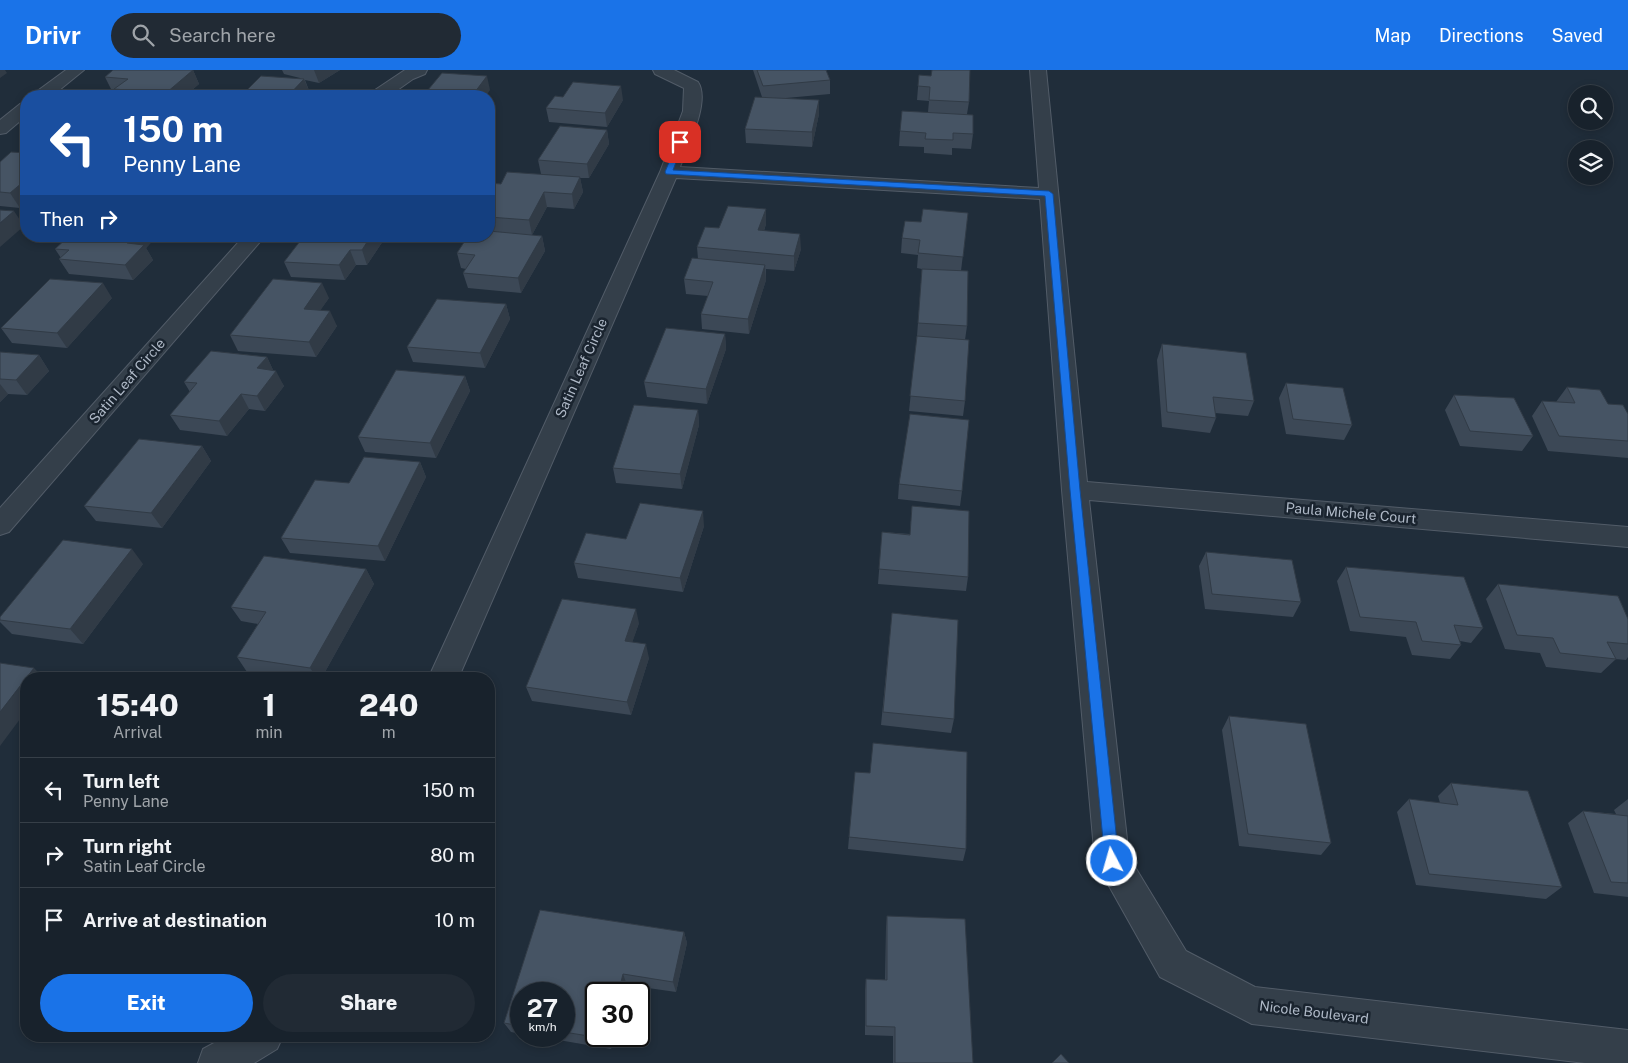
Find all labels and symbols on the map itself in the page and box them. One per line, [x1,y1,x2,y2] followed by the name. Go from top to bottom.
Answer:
[659,121,701,163] pin
[552,316,610,420] street label: Satin Leaf Circle
[86,335,168,427] street label: Satin Leaf Circle
[1285,499,1417,527] street label: Paula Michele Court
[1085,834,1137,886] position arrow
[585,982,650,1047] speed limit sign: 30
[1258,997,1370,1027] street label: Nicole Boulevard

